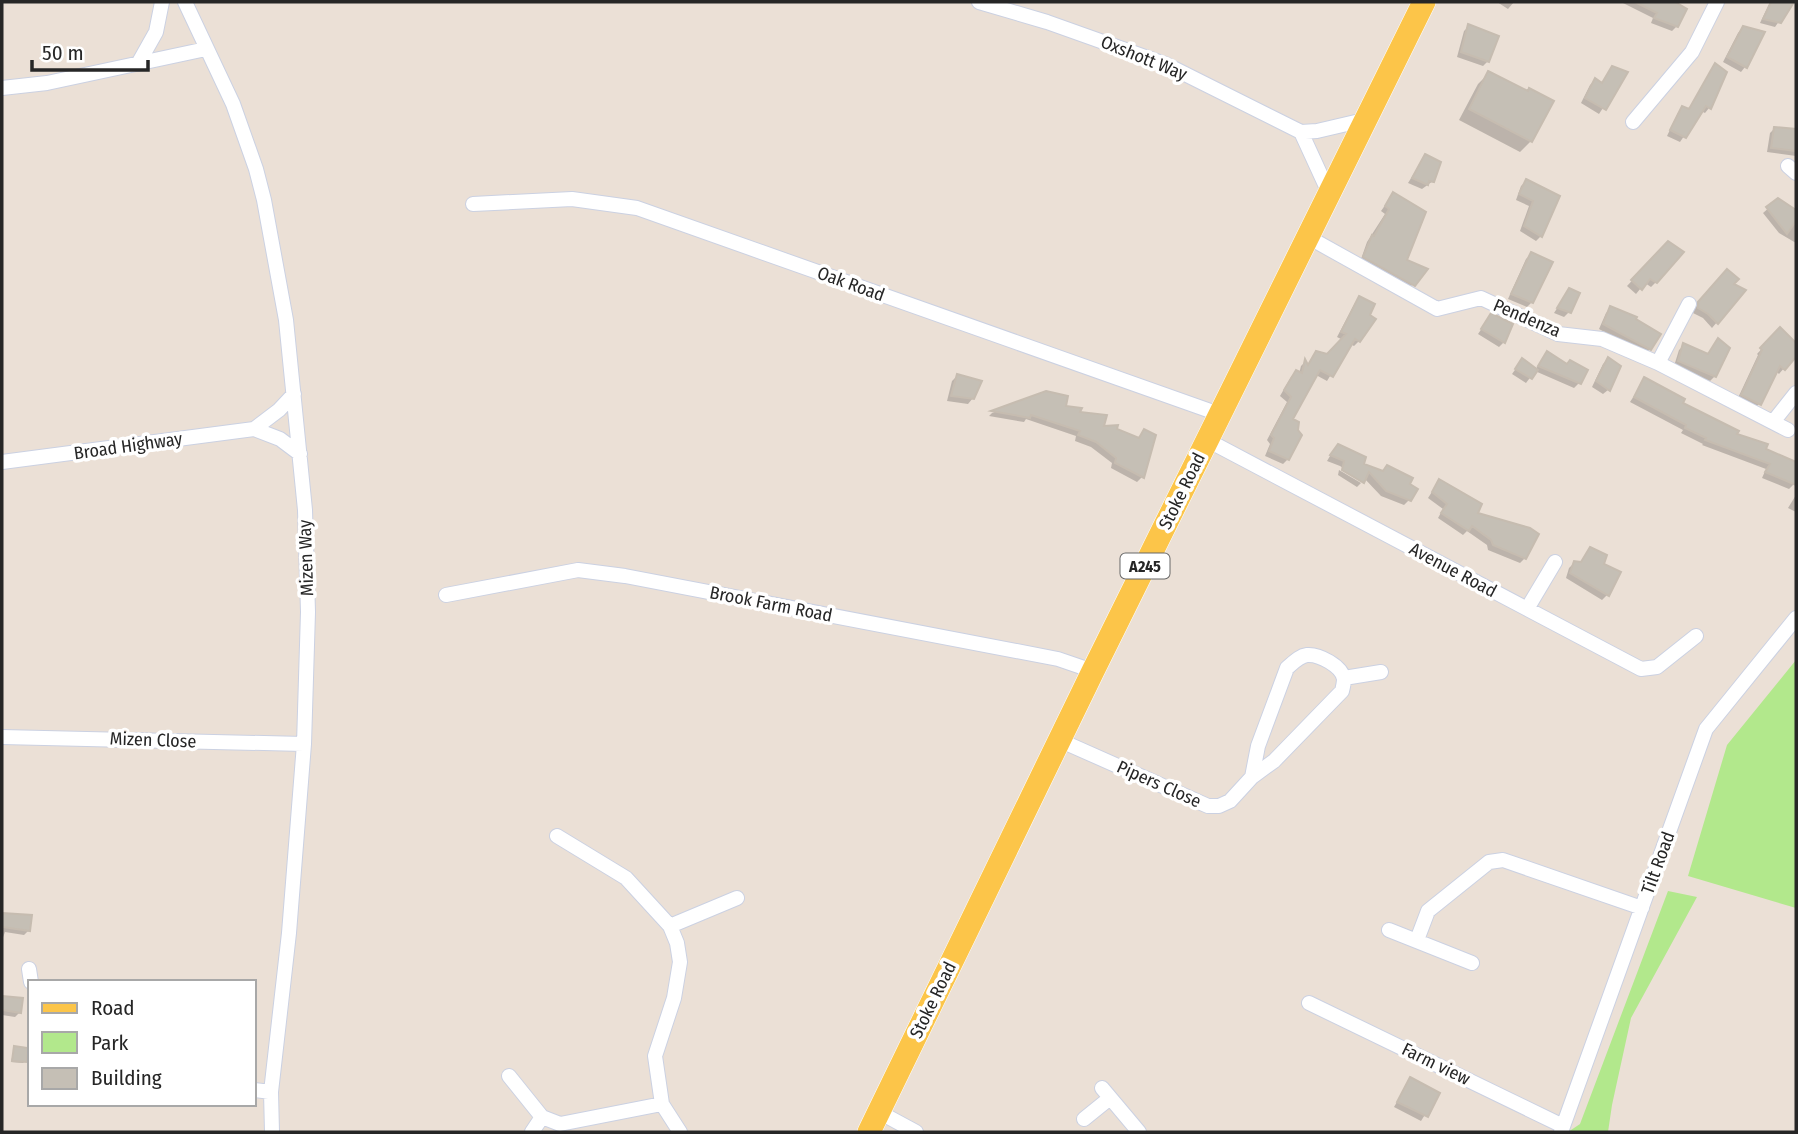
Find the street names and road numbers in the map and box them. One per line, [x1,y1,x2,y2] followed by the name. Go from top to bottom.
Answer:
[1098,31,1190,85] street label: Oxshott Way
[814,262,888,306] street label: Oak Road
[1490,294,1564,342] street label: Pendenza
[72,428,184,464] street label: Broad Highway
[1154,449,1210,533] street label: Stoke Road
[294,519,318,597] street label: Mizen Way
[1406,538,1500,602] street label: Avenue Road
[1120,554,1170,579] road number: A245
[708,581,834,627] street label: Brook Farm Road
[109,727,197,753] street label: Mizen Close
[1113,756,1205,812] street label: Pipers Close
[1637,829,1679,897] street label: Tilt Road
[905,958,961,1042] street label: Stoke Road
[1398,1038,1474,1090] street label: Farm view

